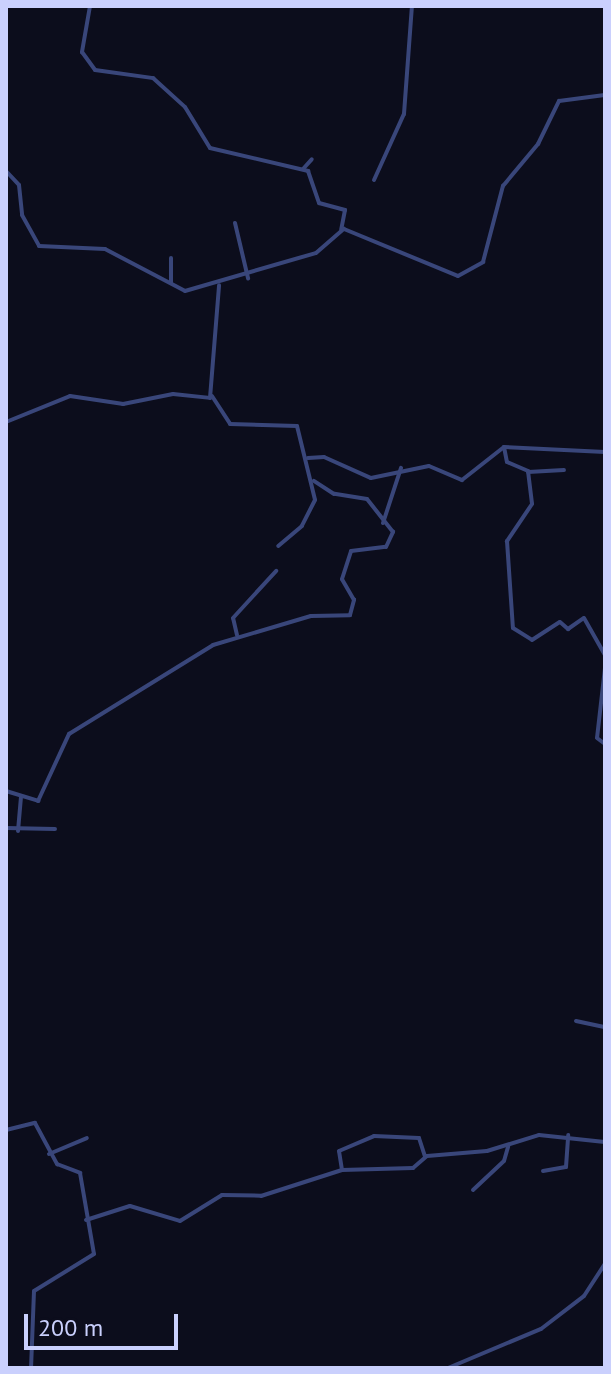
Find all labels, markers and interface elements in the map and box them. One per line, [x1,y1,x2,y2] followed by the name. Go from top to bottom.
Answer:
[28,1298,182,1348] scale bar
[38,1312,103,1343] text: 200 m

